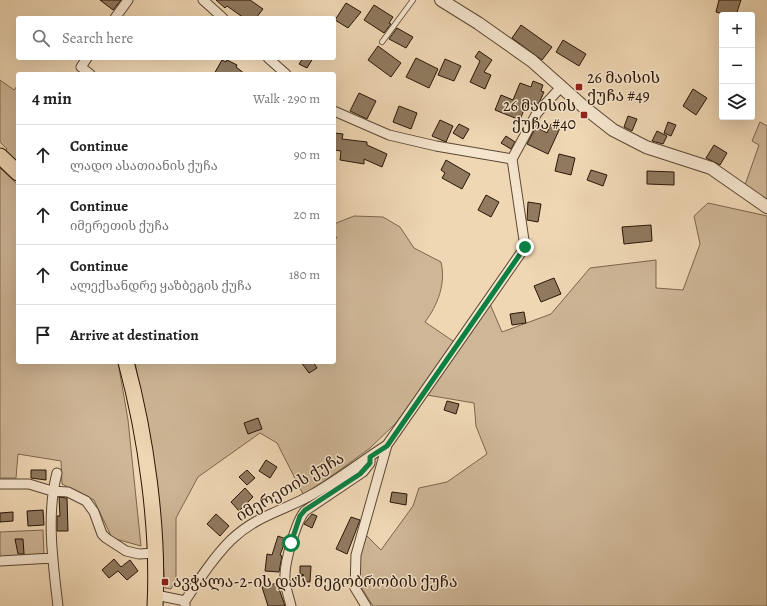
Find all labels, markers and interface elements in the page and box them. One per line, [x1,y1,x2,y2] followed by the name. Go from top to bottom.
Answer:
[719,12,755,120] map controls
[719,12,755,48] button: +
[16,16,336,60] search box
[30,27,52,49] icon: search
[62,28,133,48] text: Search here
[719,48,755,84] button: −
[587,67,660,107] place label: 26 მაისის ქუჩა #49
[574,82,584,92] marker: 26 მაისის ქუჩა #49
[719,84,755,120] button: layers
[32,87,72,110] text: 4 min
[253,90,320,107] text: Walk · 290 m
[503,95,576,135] place label: 26 მაისის ქუჩა #40
[579,110,589,120] marker: 26 მაისის ქუჩა #40
[70,136,128,156] text: Continue
[32,144,54,166] icon: ahead
[294,146,320,163] text: 90 m
[70,157,218,174] text: ლადო ასათიანის ქუჩა
[70,196,128,216] text: Continue
[32,204,54,226] icon: ahead
[294,206,320,223] text: 20 m
[70,217,169,234] text: იმერეთის ქუჩა
[516,238,534,256] route end
[70,256,128,276] text: Continue
[32,264,54,286] icon: ahead
[289,266,320,283] text: 180 m
[70,277,252,294] text: ალექსანდრე ყაზბეგის ქუჩა
[32,324,54,346] icon: arrive
[70,325,199,345] text: Arrive at destination
[232,447,348,527] street label: იმერეთის ქუჩა
[282,534,300,552] route start
[173,571,458,593] place label: ავჭალა-2-ის დას. მეგობრობის ქუჩა
[160,577,170,587] marker: ავჭალა-2-ის დას. მეგობრობის ქუჩა

